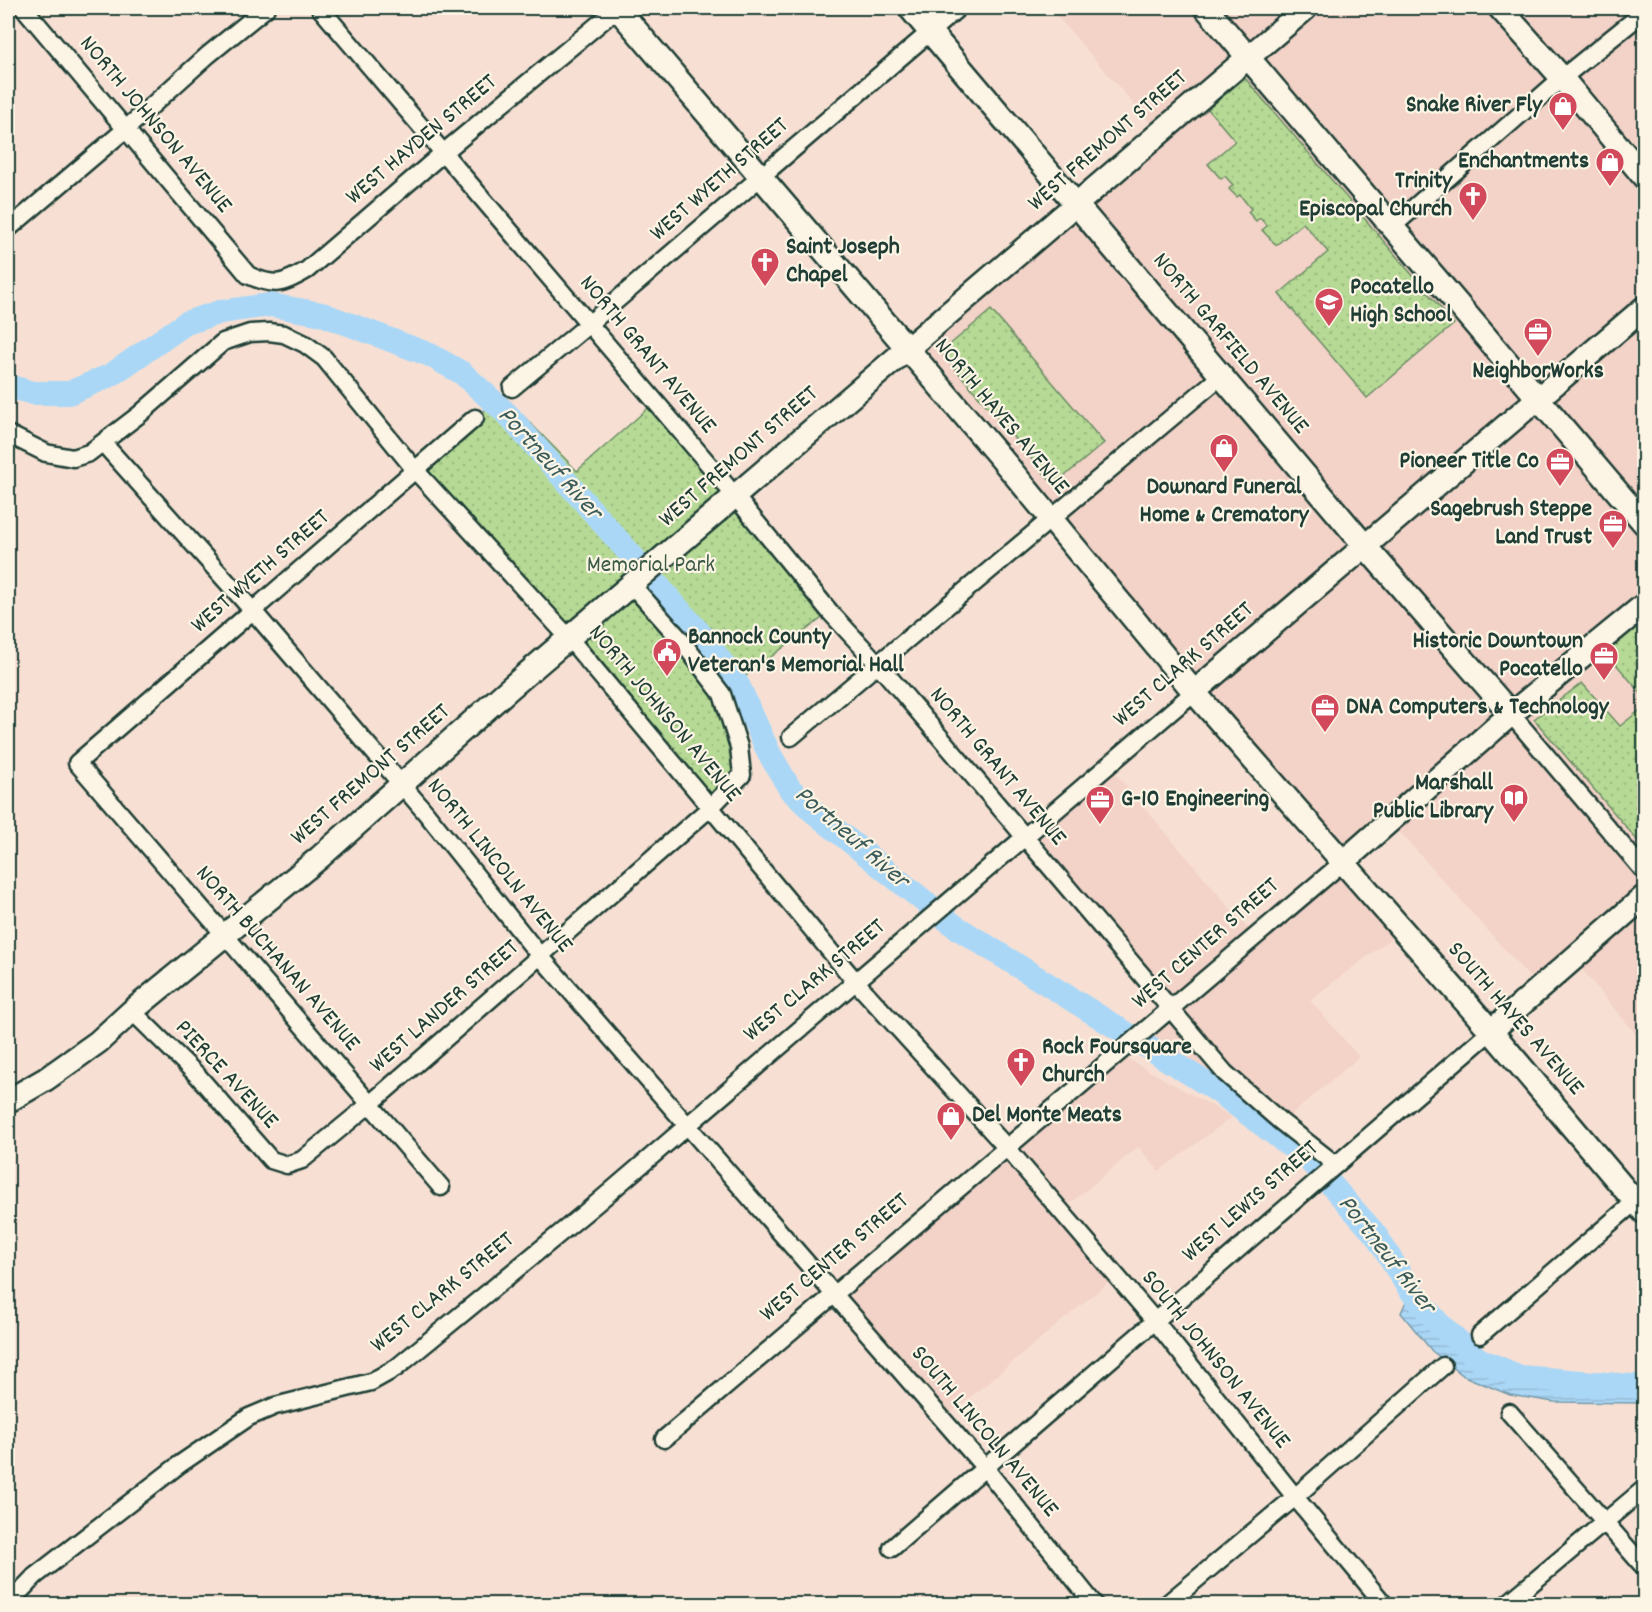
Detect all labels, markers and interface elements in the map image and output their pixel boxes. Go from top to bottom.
street label: NORTH JOHNSON AVENUE [70,29,240,221]
street label: WEST FREMONT STREET [1021,62,1196,220]
street label: WEST HAYDEN STREET [339,66,505,214]
place label: Snake River Fly [1406,89,1543,123]
shop icon: Snake River Fly [1547,90,1579,132]
street label: WEST WYETH STREET [643,110,797,250]
place label: Enchantments [1458,145,1589,179]
shop icon: Enchantments [1594,146,1626,188]
place label: Trinity Episcopal Church [1299,165,1453,227]
church icon: Trinity Episcopal Church [1457,180,1489,222]
place label: Saint Joseph Chapel [786,231,900,293]
church icon: Saint Joseph Chapel [749,246,781,288]
street label: NORTH GARFIELD AVENUE [1144,246,1316,442]
street label: NORTH GRANT AVENUE [570,268,724,442]
place label: Pocatello High School [1350,271,1452,333]
school or university icon: Pocatello High School [1313,286,1345,328]
office icon: NeighborWorks [1522,316,1554,358]
street label: NORTH HAYES AVENUE [925,331,1077,503]
place label: NeighborWorks [1472,355,1604,389]
street label: WEST FREMONT STREET [652,378,827,536]
water label: Portneuf River [488,399,612,532]
shop icon: Downard Funeral Home & Crematory [1208,432,1240,474]
place label: Pioneer Title Co [1399,445,1539,479]
office icon: Pioneer Title Co [1544,446,1576,488]
place label: Downard Funeral Home & Crematory [1140,471,1310,533]
place label: Sagebrush Steppe Land Trust [1430,493,1592,555]
street label: WEST WYETH STREET [184,502,338,642]
office icon: Sagebrush Steppe Land Trust [1597,508,1629,550]
park label: Memorial Park [587,549,715,583]
street label: WEST CLARK STREET [1106,594,1262,736]
street label: NORTH JOHNSON AVENUE [579,618,749,810]
place label: Bannock County Veteran's Memorial Hall [688,621,904,683]
place label: Historic Downtown Pocatello [1413,625,1583,687]
public building icon: Bannock County Veteran's Memorial Hall [651,636,683,678]
office icon: Historic Downtown Pocatello [1588,640,1620,682]
street label: NORTH GRANT AVENUE [920,680,1074,854]
place label: DNA Computers & Technology [1346,691,1610,725]
office icon: DNA Computers & Technology [1309,692,1341,734]
street label: WEST FREMONT STREET [284,696,459,854]
place label: Marshall Public Library [1373,767,1494,829]
street label: NORTH LINCOLN AVENUE [418,771,580,961]
water label: Portneuf River [785,778,919,901]
library icon: Marshall Public Library [1498,782,1530,824]
place label: G-10 Engineering [1121,783,1269,817]
office icon: G-10 Engineering [1084,784,1116,826]
street label: NORTH BUCHANAN AVENUE [186,858,368,1060]
street label: WEST CENTER STREET [1125,870,1288,1018]
street label: WEST CLARK STREET [736,911,894,1051]
street label: WEST LANDER STREET [363,932,528,1082]
street label: SOUTH HAYES AVENUE [1438,935,1592,1104]
street label: PIERCE AVENUE [166,1013,286,1138]
place label: Rock Foursquare Church [1042,1031,1192,1093]
church icon: Rock Foursquare Church [1005,1046,1037,1088]
place label: Del Monte Meats [972,1099,1122,1133]
shop icon: Del Monte Meats [935,1100,967,1142]
street label: WEST LEWIS STREET [1175,1133,1327,1271]
street label: WEST CENTER STREET [753,1185,917,1331]
water label: Portneuf River [1328,1188,1446,1325]
street label: WEST CLARK STREET [364,1224,523,1362]
street label: SOUTH JOHNSON AVENUE [1132,1263,1298,1457]
street label: SOUTH LINCOLN AVENUE [902,1339,1066,1525]

